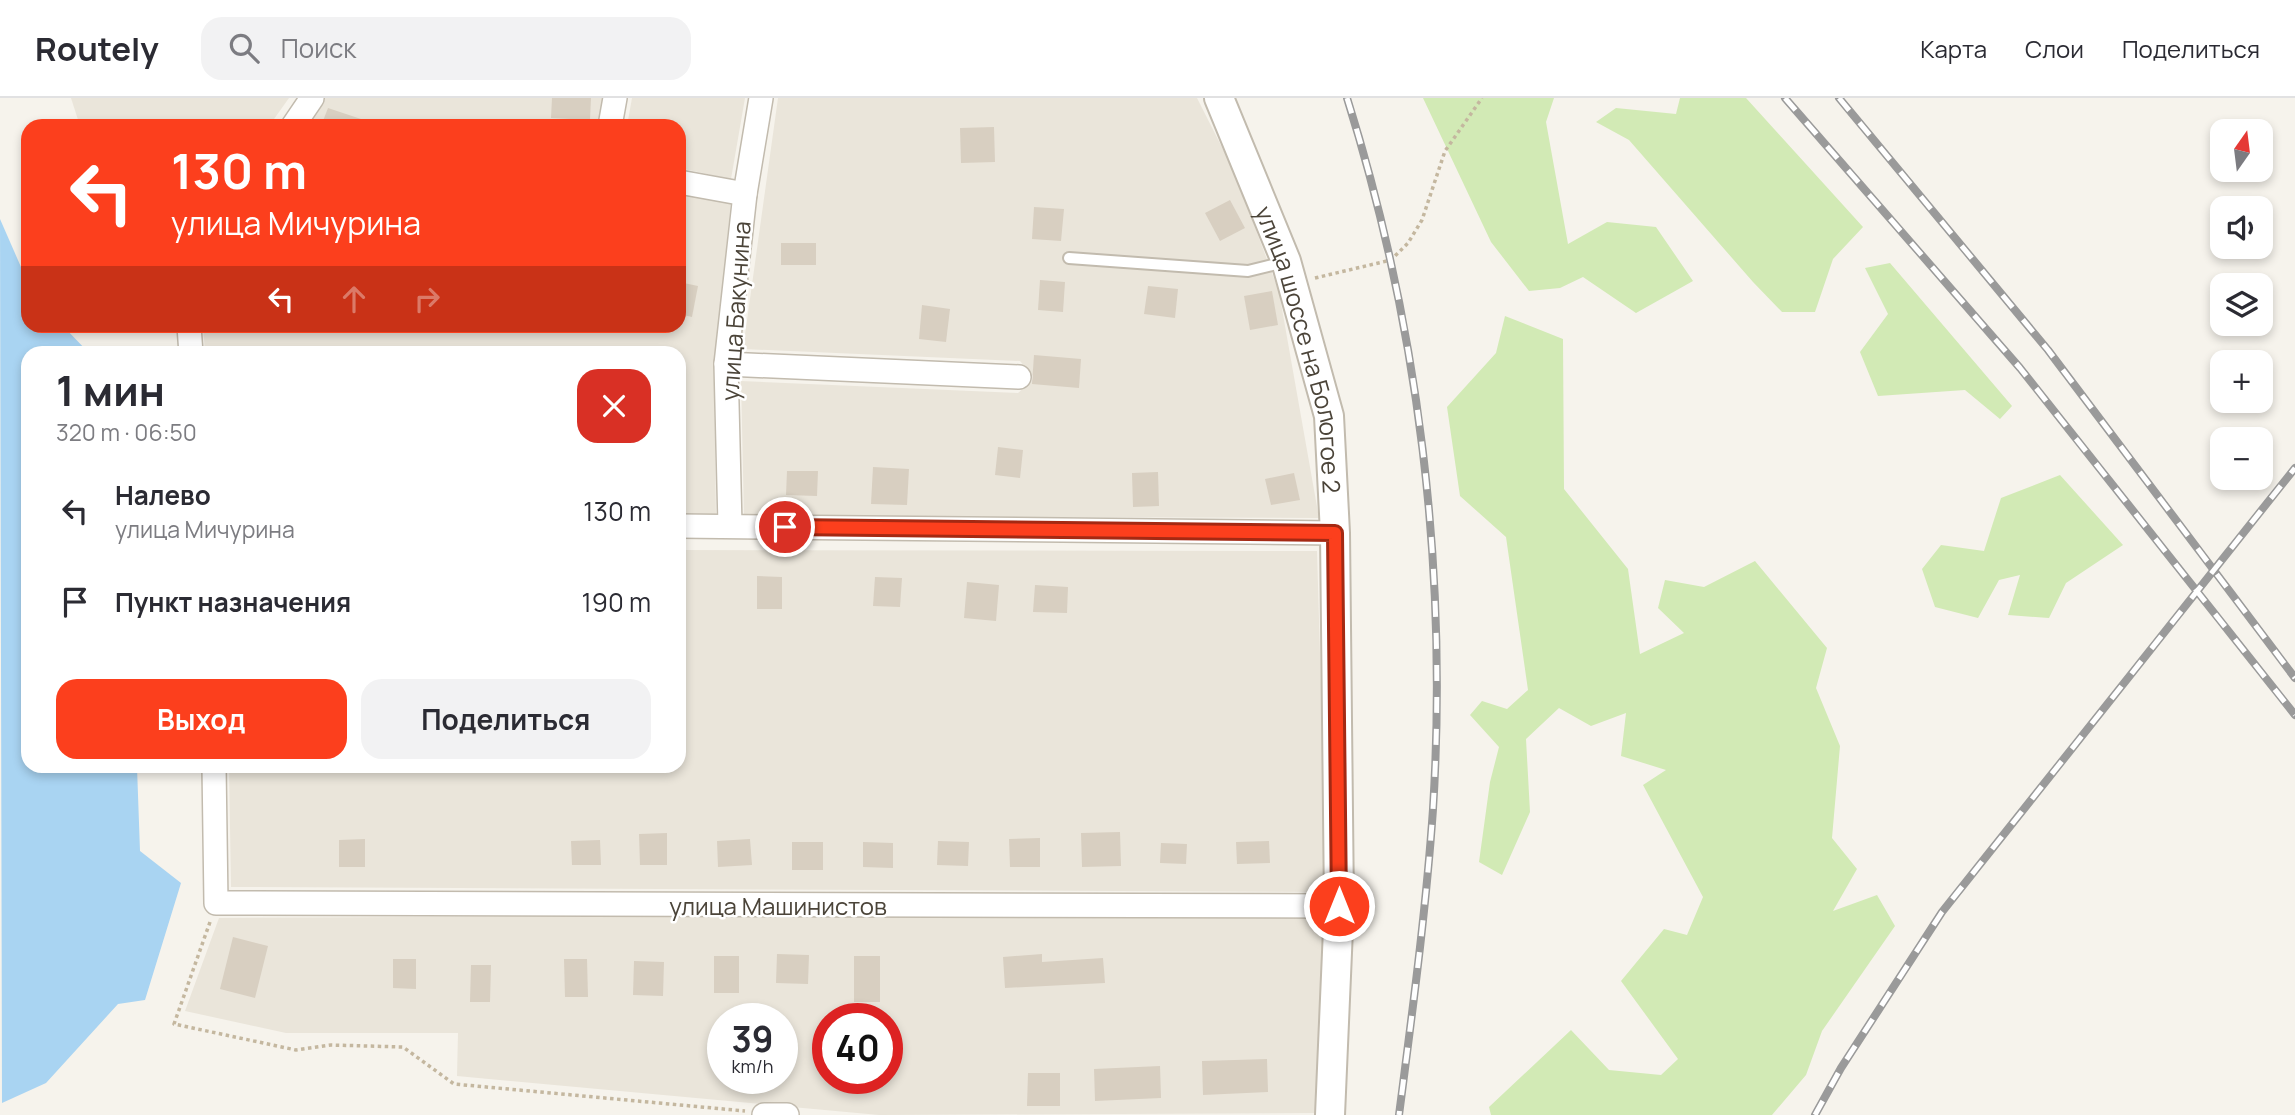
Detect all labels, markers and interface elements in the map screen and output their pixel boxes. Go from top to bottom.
search box [201,17,691,80]
text: Routely [35,26,159,71]
icon: search [225,29,263,67]
text: Поиск [281,30,356,66]
text: Карта [1920,32,1987,65]
text: Слои [2025,32,2084,65]
text: Поделиться [2122,32,2260,65]
north arrow [2210,119,2273,182]
map controls [2210,119,2273,490]
text: 130 m [171,137,307,204]
icon: left [56,147,147,238]
button: sound [2210,196,2273,259]
street label: улица шоссе на Бологое 2 [1248,200,1349,494]
text: улица Мичурина [171,201,421,245]
street label: улица Бакунина [712,220,758,402]
button: layers [2210,273,2273,336]
icon: left [262,280,300,318]
icon: ahead [335,280,373,318]
icon: right [408,280,446,318]
button: + [2210,350,2273,413]
text: 1 мин [56,361,165,419]
button: close [577,369,651,443]
text: 320 m · 06:50 [56,416,197,448]
button: − [2210,427,2273,490]
text: Налево [115,477,211,513]
icon: left [56,492,94,530]
text: 130 m [583,493,651,529]
pin [755,497,815,557]
icon: arrive [766,508,804,546]
text: улица Мичурина [115,513,295,545]
icon: arrive [56,583,94,621]
text: Пункт назначения [115,584,351,620]
text: 190 m [582,584,651,620]
button: Выход [56,679,347,759]
button: Поделиться [361,679,651,759]
position arrow [1302,869,1376,943]
street label: улица Машинистов [669,889,887,922]
speed limit sign: 40 [812,1003,903,1094]
text: 39 [731,1015,774,1063]
text: km/h [732,1054,773,1078]

